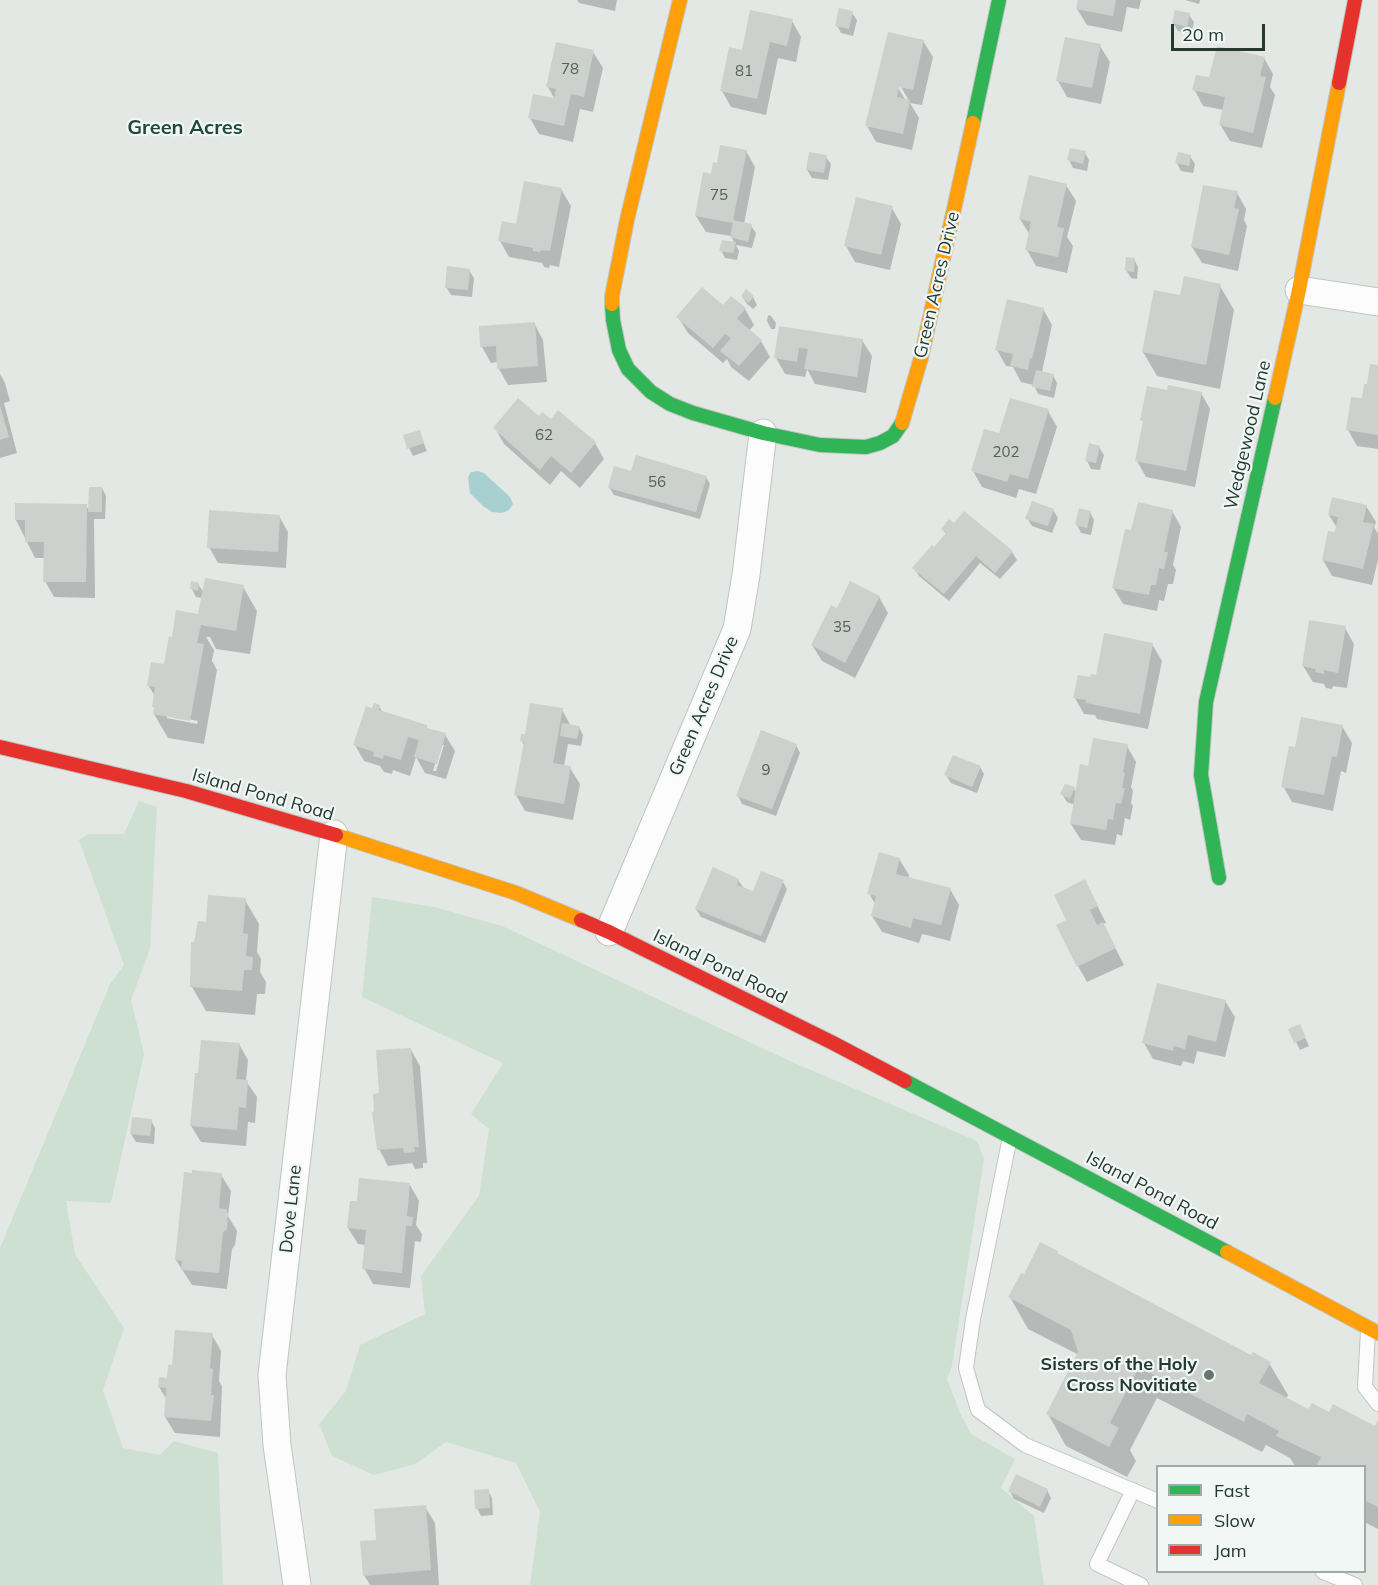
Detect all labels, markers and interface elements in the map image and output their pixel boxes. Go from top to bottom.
scale bar [1174,12,1268,50]
text: 20 m [1182,23,1224,46]
house number: 78 [561,60,579,78]
house number: 81 [735,62,753,80]
district label: Green Acres [127,116,243,140]
house number: 75 [710,186,728,204]
street label: Green Acres Drive [910,210,964,360]
street label: Wedgewood Lane [1220,358,1276,512]
house number: 62 [535,426,553,444]
house number: 202 [993,443,1019,461]
house number: 56 [648,473,666,491]
house number: 35 [833,618,851,636]
street label: Green Acres Drive [665,633,743,779]
house number: 9 [762,761,770,779]
street label: Island Pond Road [190,764,336,826]
street label: Island Pond Road [649,925,791,1009]
street label: Island Pond Road [1082,1147,1222,1235]
street label: Dove Lane [276,1164,306,1254]
place label: Sisters of the Holy Cross Novitiate [1041,1354,1197,1396]
marker: Sisters of the Holy Cross Novitiate [1202,1368,1216,1382]
legend [1156,1465,1366,1573]
text: Fast [1214,1479,1250,1502]
text: Slow [1214,1509,1255,1532]
text: Jam [1214,1539,1247,1562]

